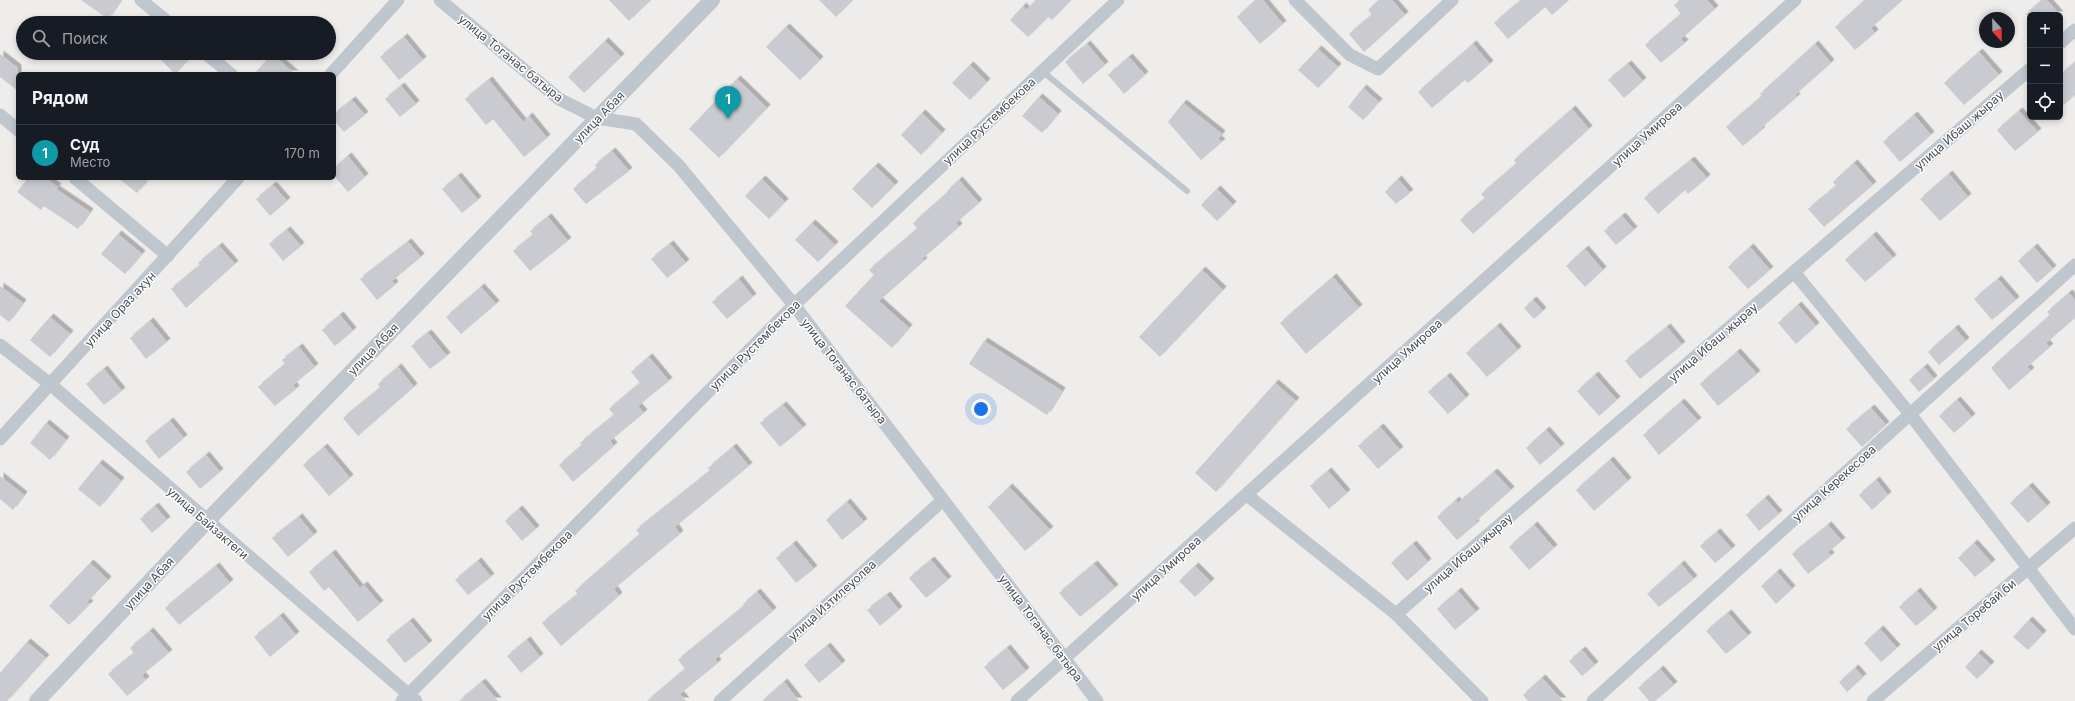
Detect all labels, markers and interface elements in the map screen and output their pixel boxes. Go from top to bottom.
street label: улица Тоганас батыра [456,11,566,105]
north arrow [1979,12,2015,48]
map controls [2027,12,2063,120]
button: + [2027,12,2063,48]
search box [16,16,336,60]
icon: search [30,27,52,49]
text: Поиск [62,29,108,48]
button: − [2027,48,2063,84]
street label: улица Рустембекова [940,74,1038,168]
button: locate [2027,84,2063,120]
pin: 1 [715,86,741,119]
street label: улица Ибаш жырау [1911,87,2007,173]
text: Рядом [32,88,88,108]
street label: улица Абая [571,88,627,146]
street label: улица Умирова [1609,99,1685,169]
text: Суд [70,135,100,154]
text: 1 [42,145,48,161]
text: 170 m [284,145,320,161]
text: Место [70,154,110,170]
street label: улица Ораз ахун [81,268,159,350]
street label: улица Рустембекова [707,297,803,393]
street label: улица Ибаш жырау [1665,299,1761,385]
street label: улица Тоганас батыра [798,315,890,427]
street label: улица Умирова [1369,316,1445,386]
street label: улица Абая [345,320,401,378]
your location [971,399,991,419]
street label: улица Керекесова [1789,442,1879,524]
street label: улица Байзактеги [164,484,252,562]
street label: улица Ибаш жырау [1420,510,1516,596]
street label: улица Рустембекова [479,527,575,623]
street label: улица Умирова [1128,533,1204,603]
street label: улица Абая [121,554,177,612]
street label: улица Изтилеуолва [785,557,879,643]
street label: улица Тоганас батыра [996,572,1086,684]
street label: улица Торебай би [1929,576,2019,654]

